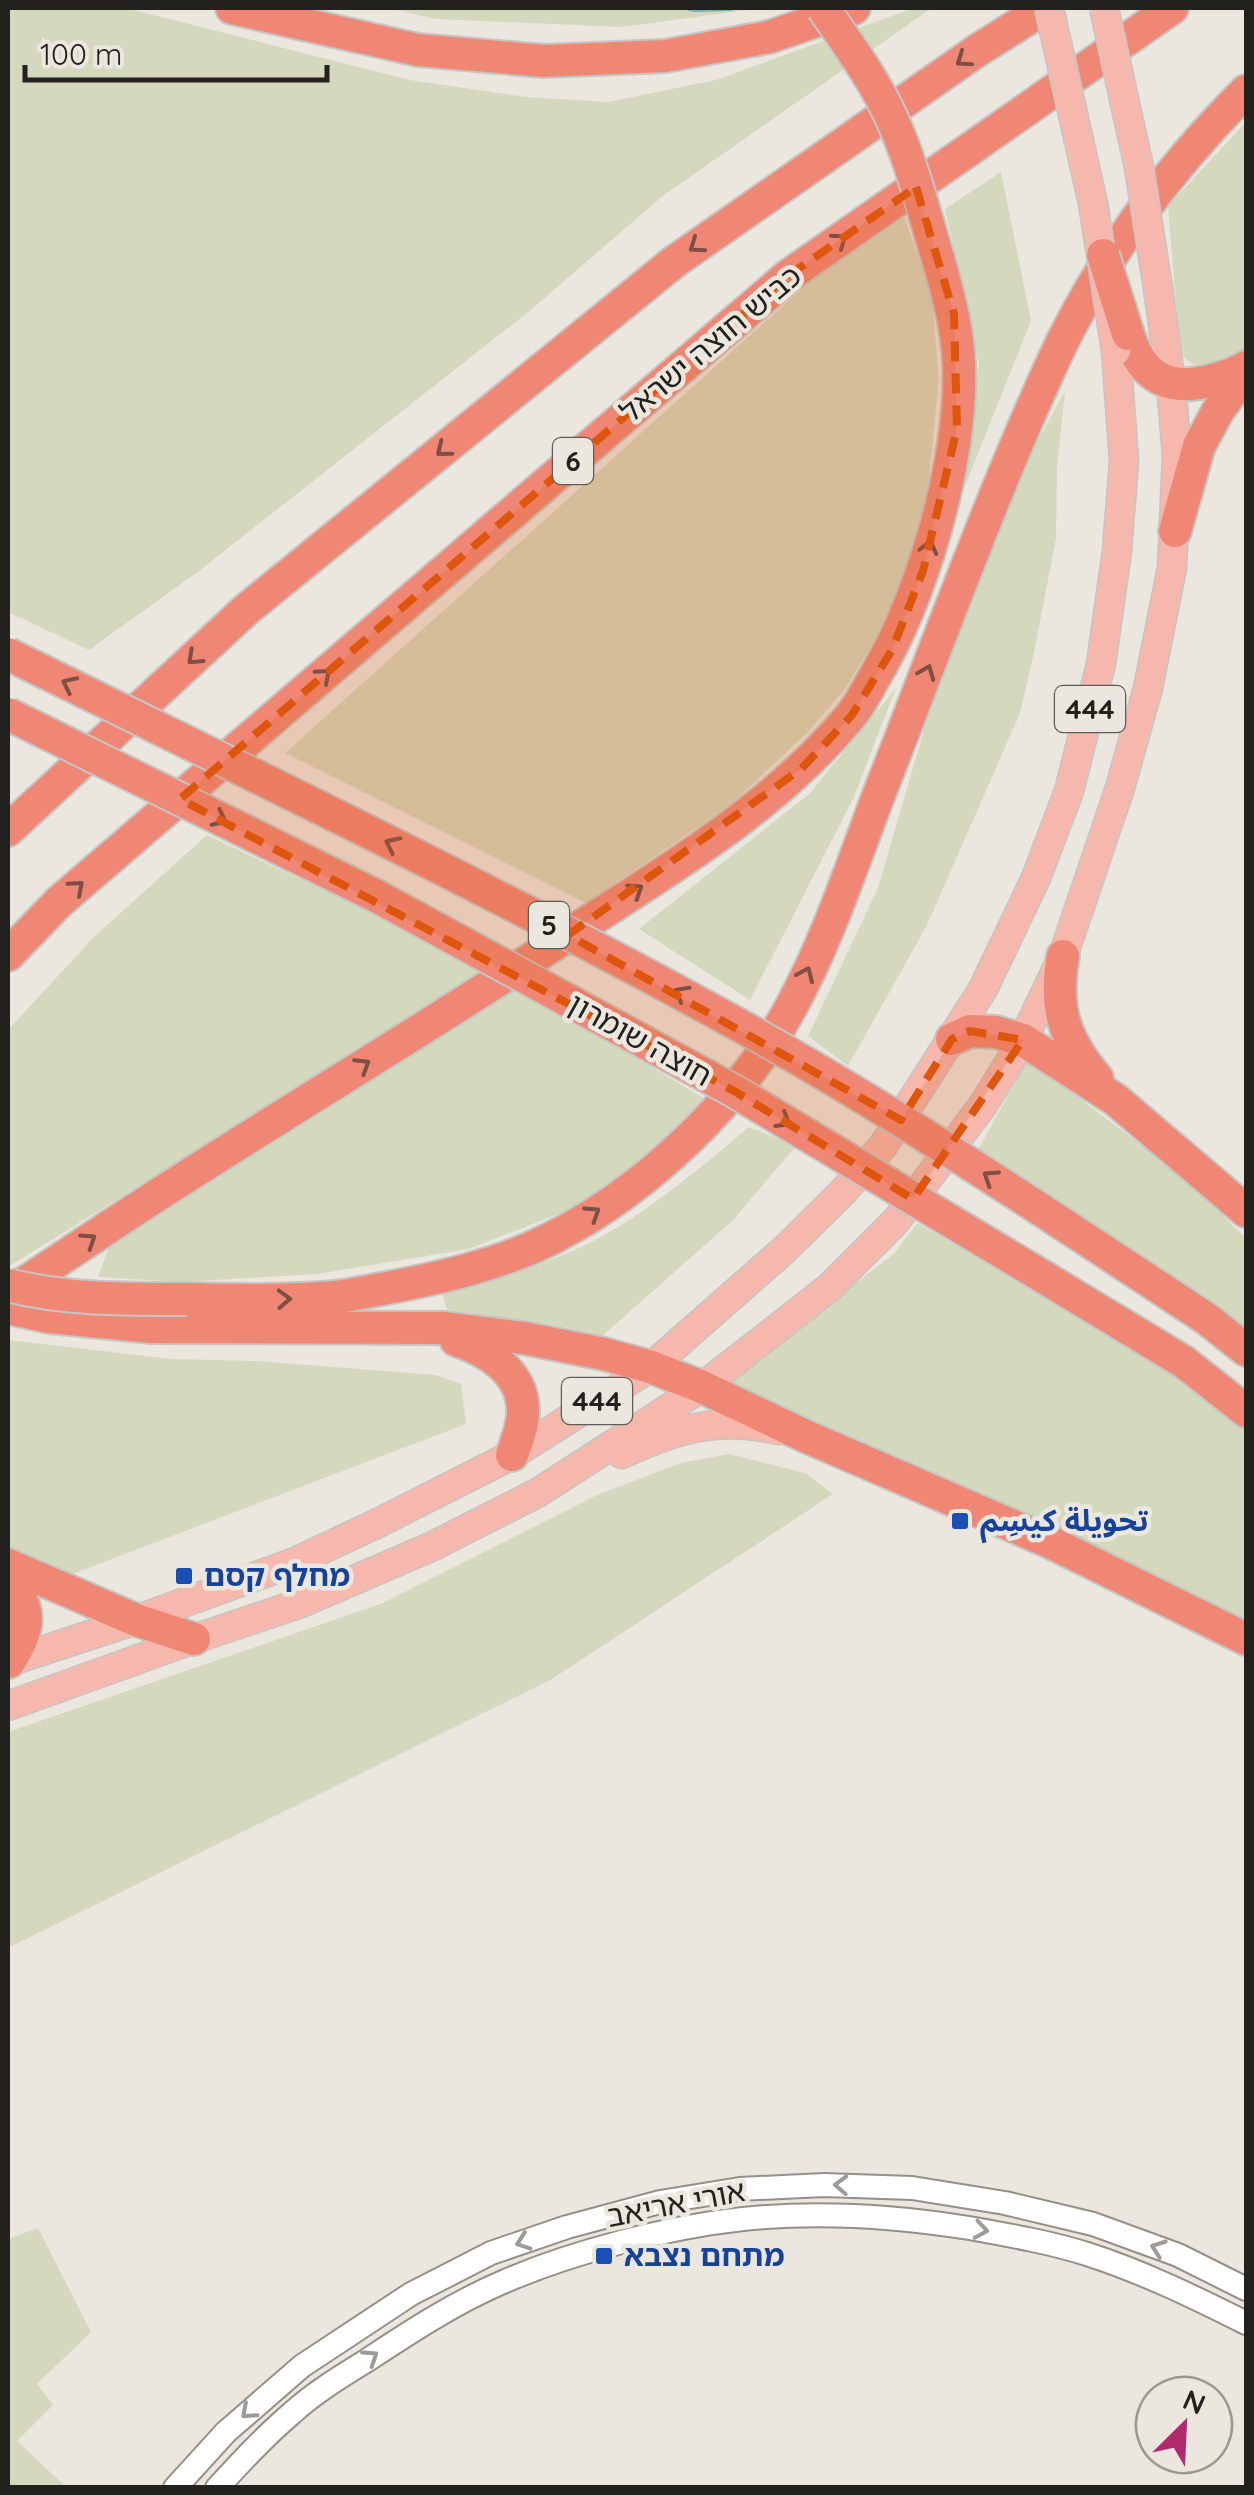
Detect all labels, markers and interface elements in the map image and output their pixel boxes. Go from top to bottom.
scale bar [25,20,328,82]
text: 100 m [40,35,122,73]
one-way arrow [956,48,974,66]
one-way arrow [689,234,708,252]
one-way arrow [828,234,847,252]
street label: כביש חוצה ישראל [612,256,809,430]
one-way arrow [436,438,454,456]
road number: 6 [553,438,593,484]
one-way arrow [918,539,939,556]
one-way arrow [187,646,205,664]
one-way arrow [915,664,935,682]
one-way arrow [313,669,331,687]
one-way arrow [62,677,80,697]
road number: 444 [1055,686,1125,732]
one-way arrow [210,807,228,826]
one-way arrow [385,836,403,856]
one-way arrow [66,880,84,898]
one-way arrow [625,884,644,902]
road number: 5 [529,902,569,948]
one-way arrow [794,966,814,984]
street label: חוצה שומרון [562,984,719,1094]
one-way arrow [673,986,691,1005]
one-way arrow [352,1059,370,1078]
one-way arrow [773,1109,791,1128]
one-way arrow [983,1170,1001,1189]
one-way arrow [583,1207,601,1226]
one-way arrow [78,1234,96,1253]
one-way arrow [277,1288,293,1309]
road number: 444 [562,1378,632,1424]
place label: تحويلة كيسِم [980,1501,1149,1544]
marker: تحويلة كيسِم [949,1510,971,1532]
place label: מחלף קסם [204,1556,350,1594]
marker: מחלף קסם [173,1565,195,1587]
street label: אורי אריאב [603,2171,748,2235]
one-way arrow [833,2175,849,2196]
one-way arrow [972,2219,989,2240]
one-way arrow [516,2230,533,2251]
place label: מתחם נצבא [624,2236,784,2274]
one-way arrow [1151,2239,1168,2260]
marker: מתחם נצבא [593,2245,615,2267]
one-way arrow [360,2351,378,2370]
north arrow [1134,2375,1234,2475]
text: N [1178,2382,1211,2422]
one-way arrow [242,2400,260,2418]

